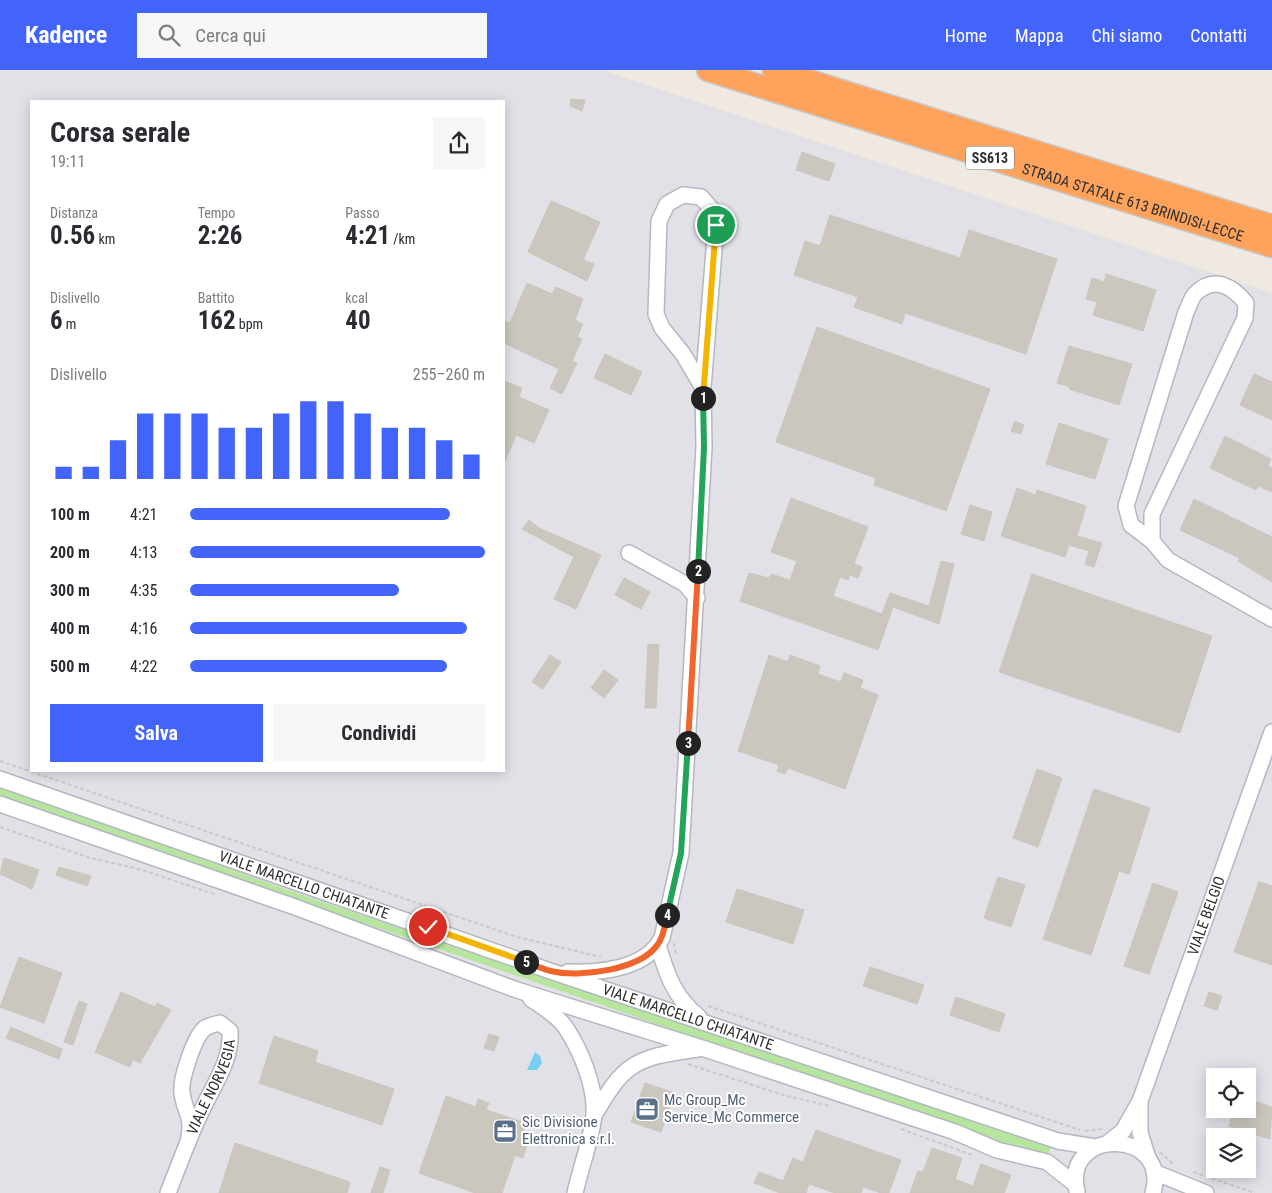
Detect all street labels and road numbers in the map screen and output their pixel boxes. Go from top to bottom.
road number: SS613 [966,146,1014,170]
street label: STRADA STATALE 613 BRINDISI-LECCE [1020,160,1246,246]
street label: VIALE MARCELLO CHIATANTE [216,847,392,923]
street label: VIALE BELGIO [1184,874,1229,958]
street label: VIALE MARCELLO CHIATANTE [600,980,776,1054]
street label: VIALE NORVEGIA [183,1038,239,1137]

